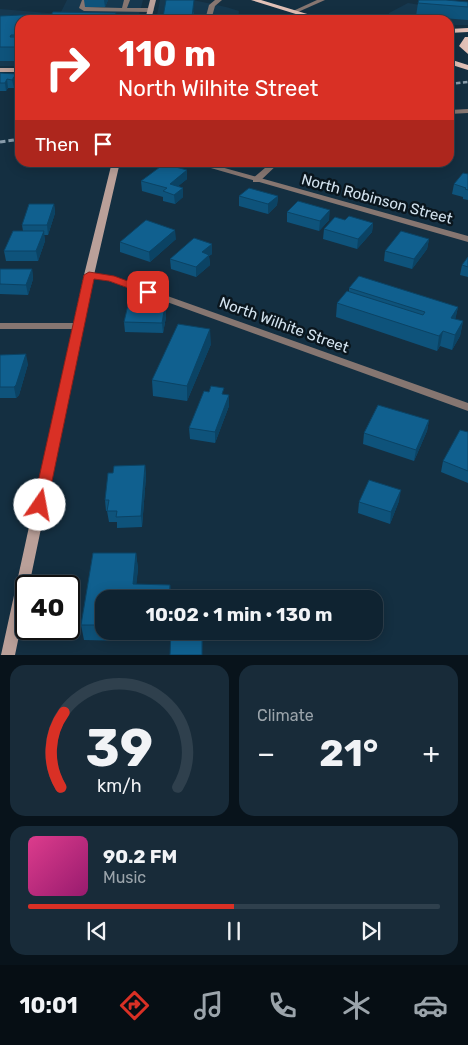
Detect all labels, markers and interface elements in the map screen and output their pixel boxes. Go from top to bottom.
text: 110 m [118,33,216,75]
icon: right [35,35,100,100]
text: North Wilhite Street [118,75,318,102]
icon: arrive [89,130,117,158]
text: Then [35,133,79,156]
street label: North Robinson Street [299,170,455,228]
pin [127,271,169,313]
icon: arrive [134,278,162,306]
street label: North Wilhite Street [217,293,351,357]
position arrow [13,478,65,530]
speed limit sign: 40 [15,575,80,640]
text: 10:02 · 1 min · 130 m [146,603,332,626]
text: Climate [257,706,314,725]
text: 39 [86,717,153,779]
text: 21° [319,730,378,776]
text: − [257,737,275,770]
text: + [423,737,440,770]
text: km/h [97,775,142,796]
text: 90.2 FM [103,845,177,868]
text: Music [103,868,146,887]
icon: previous [83,917,111,945]
icon: pause [220,917,248,945]
icon: next [357,917,385,945]
icon: directions [117,988,152,1023]
icon: music [191,988,226,1023]
icon: phone [265,988,300,1023]
icon: climate [339,988,374,1023]
icon: car [413,988,448,1023]
text: 10:01 [20,992,78,1019]

